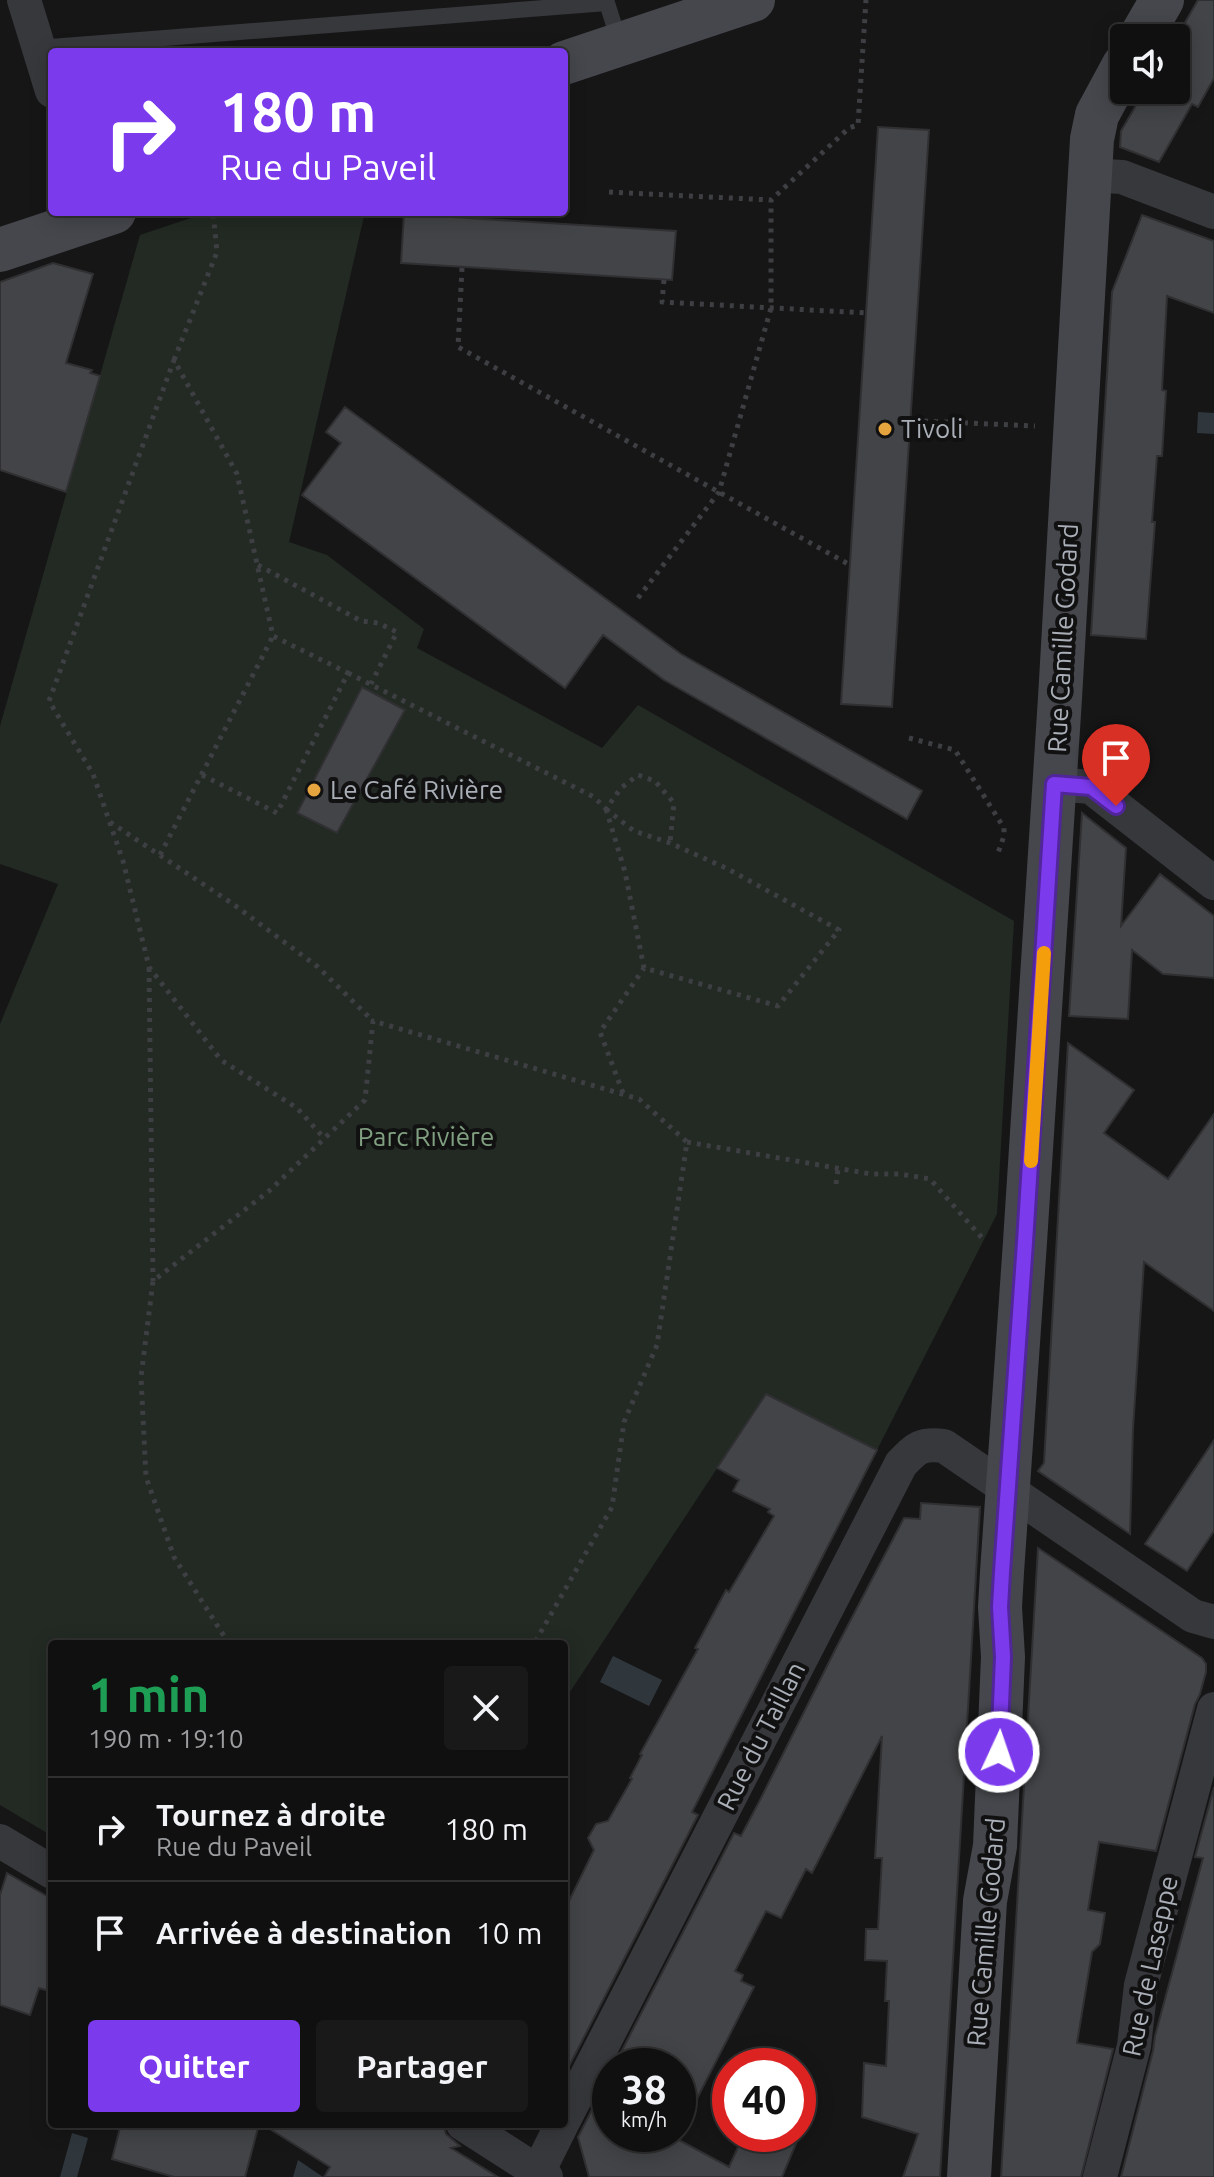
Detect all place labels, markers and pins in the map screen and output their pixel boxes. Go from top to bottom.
place label: Tivoli [901,414,963,443]
marker: Tivoli [876,420,894,438]
pin [1082,724,1150,806]
place label: Le Café Rivière [330,775,503,804]
marker: Le Café Rivière [305,781,323,799]

